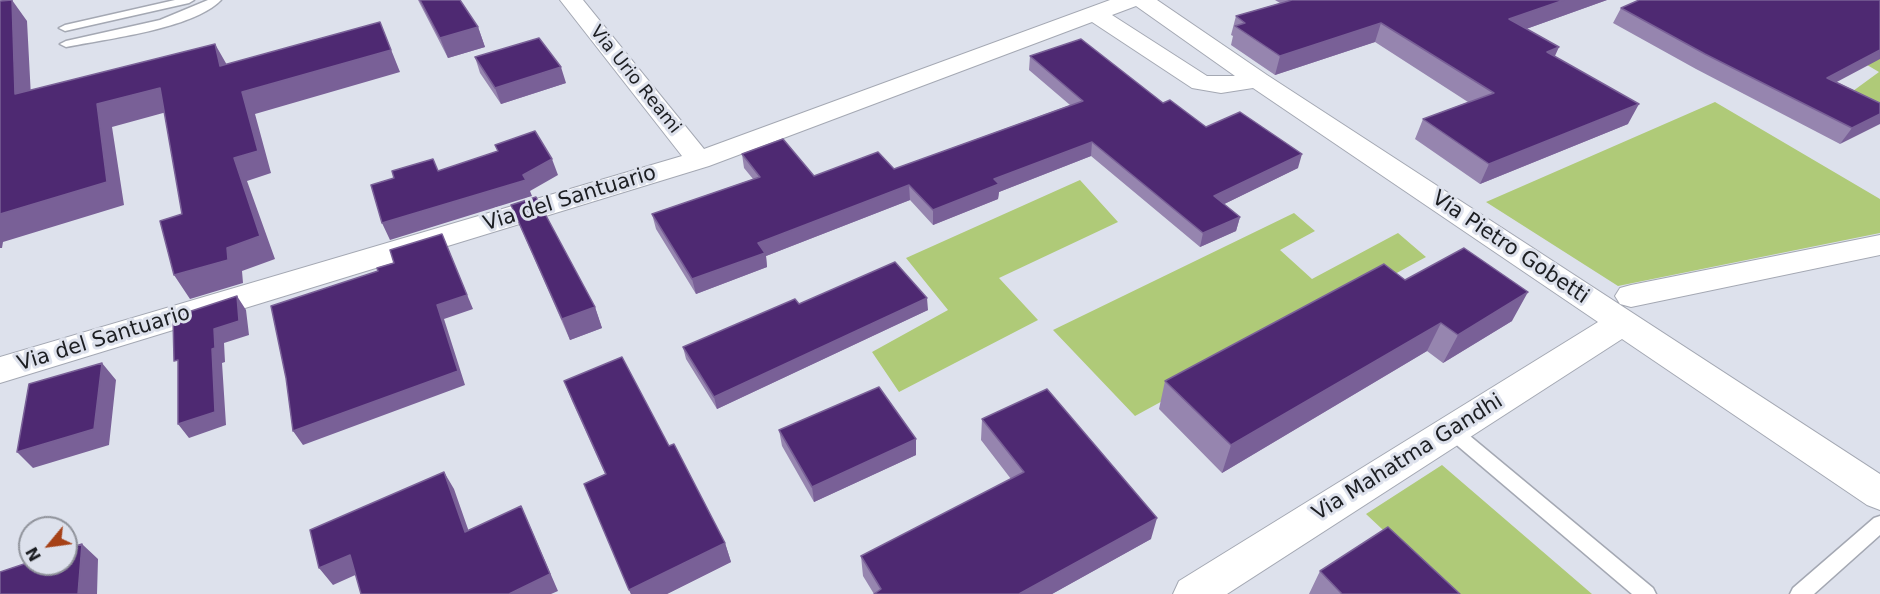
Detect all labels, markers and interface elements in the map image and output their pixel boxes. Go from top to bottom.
street label: Via Urio Reami [585,22,685,138]
street label: Via del Santuario [481,161,659,237]
street label: Via Pietro Gobetti [1427,186,1593,310]
street label: Via del Santuario [15,301,193,377]
street label: Via Mahatma Gandhi [1308,389,1508,527]
north arrow [18,516,78,576]
text: N [22,544,45,564]

